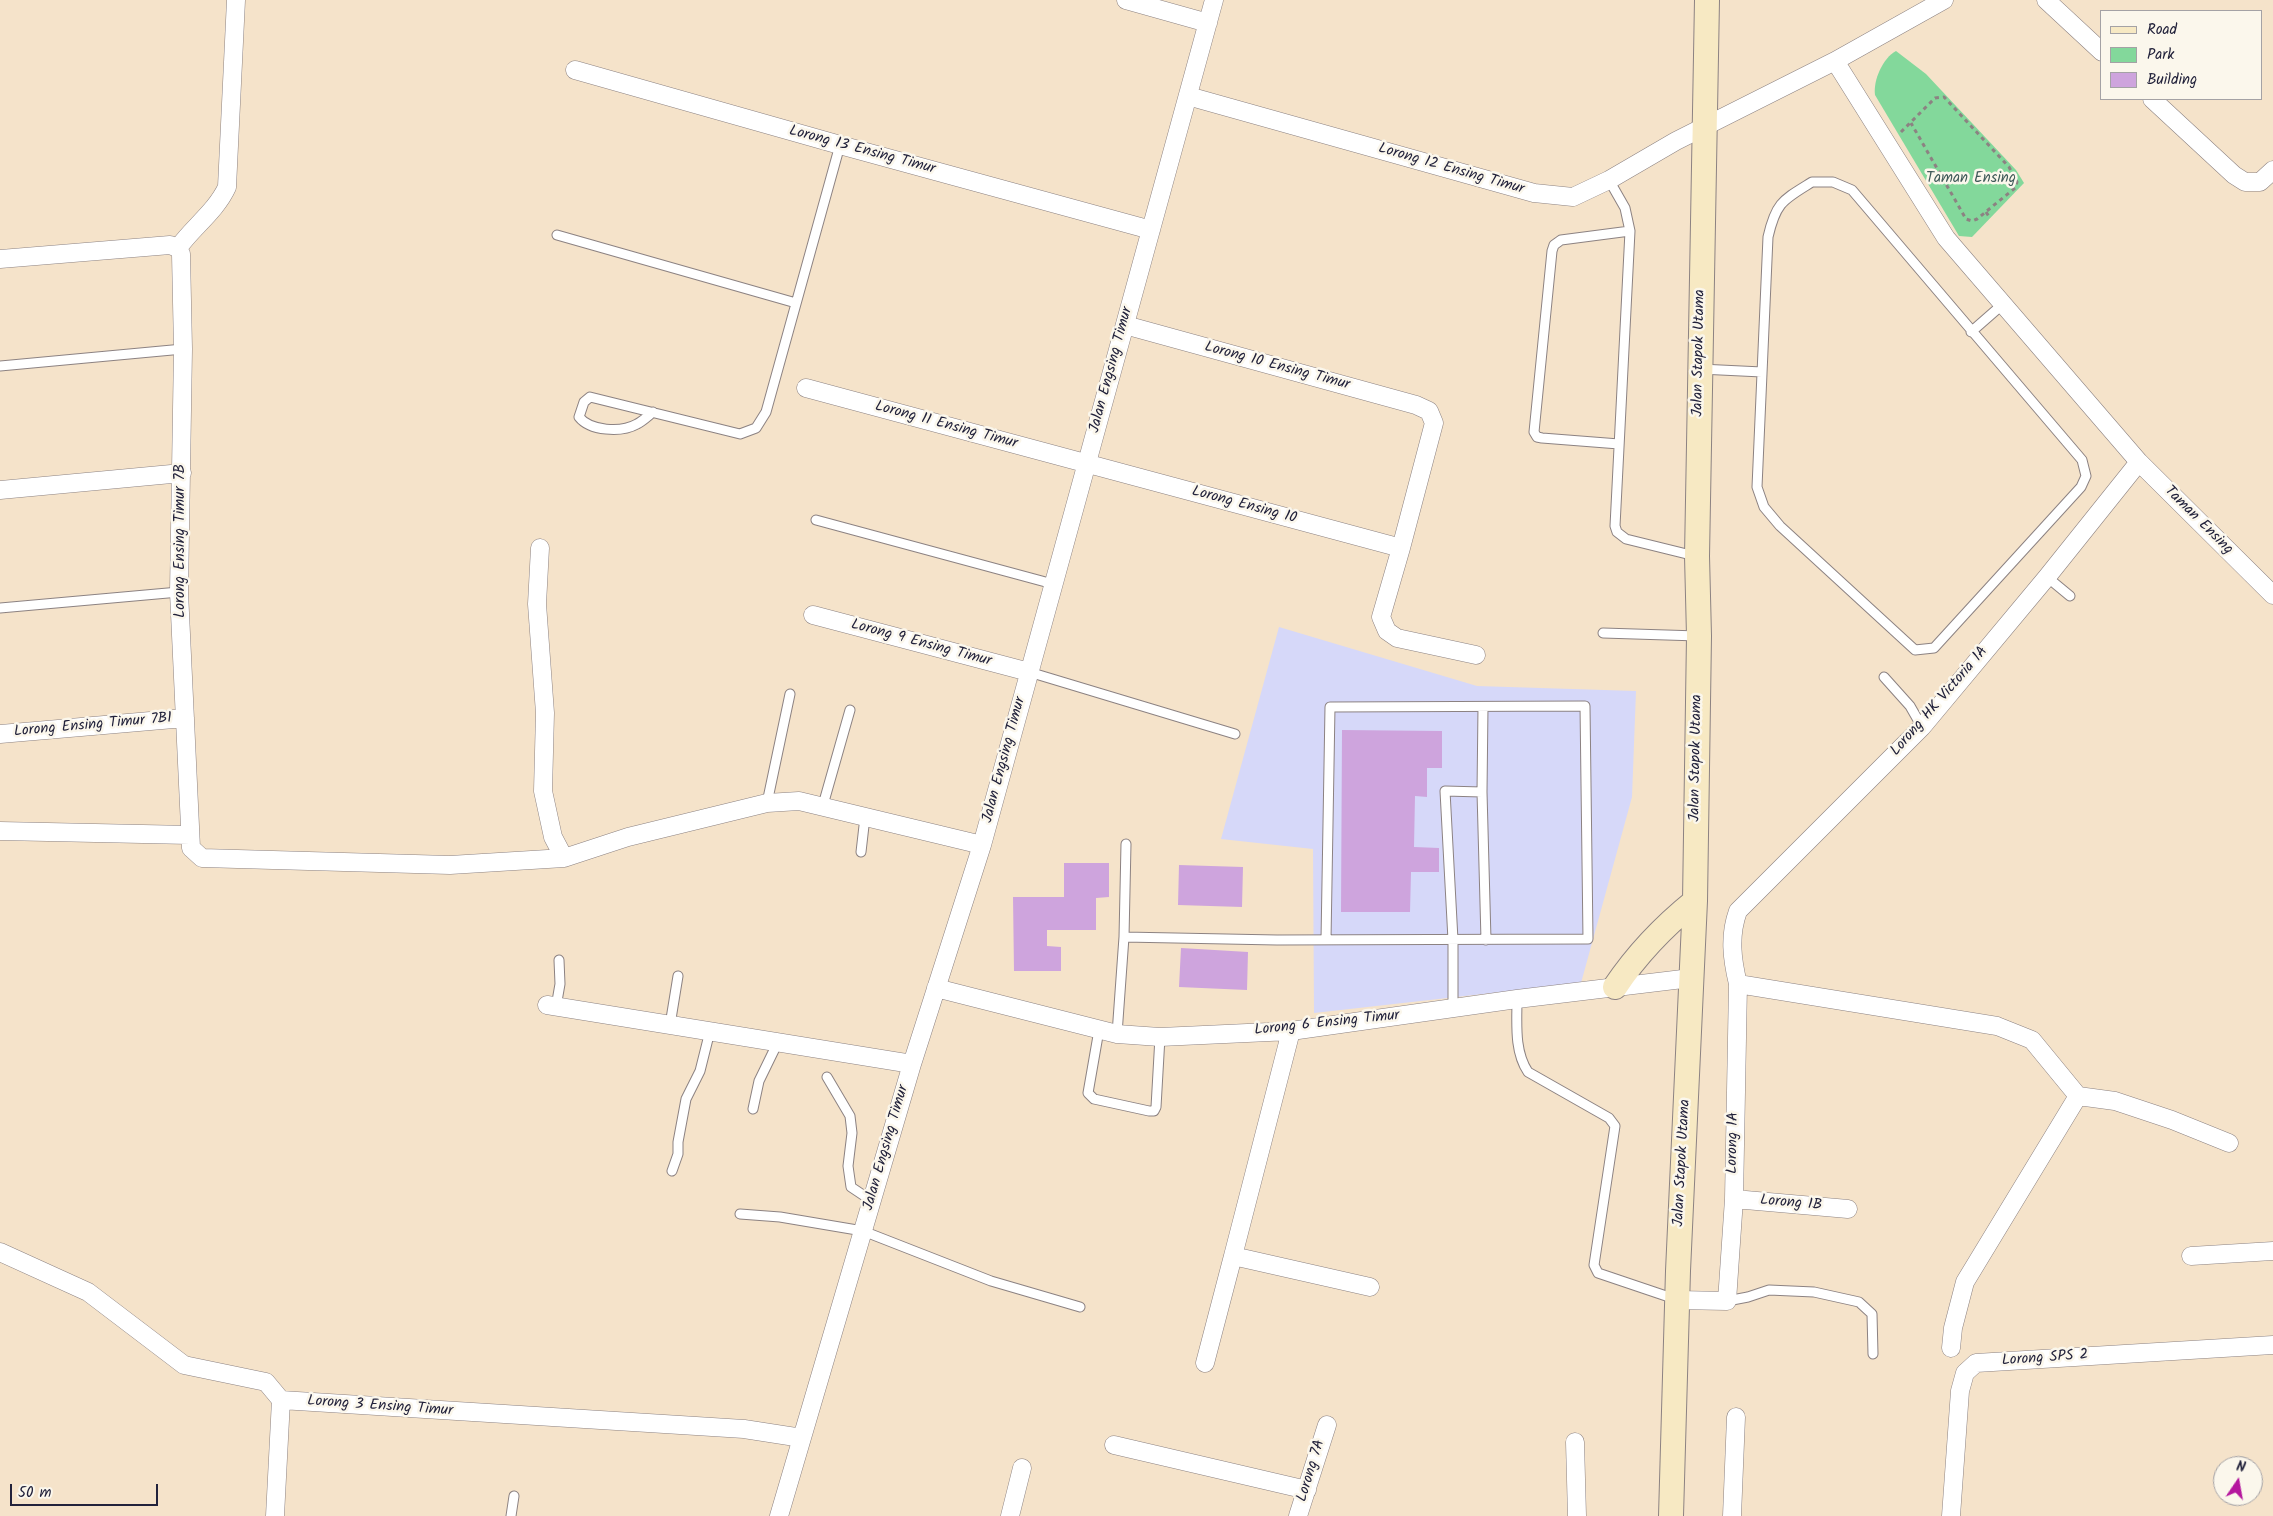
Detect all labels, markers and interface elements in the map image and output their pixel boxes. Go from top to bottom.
legend [2100,10,2263,100]
text: Road [2147,18,2177,42]
text: Park [2147,43,2174,67]
text: Building [2147,68,2197,92]
street label: Lorong 13 Ensing Timur [787,123,937,179]
street label: Lorong 12 Ensing Timur [1376,141,1526,199]
park label: Taman Ensing [1926,170,2016,188]
street label: Jalan Stapok Utama [1690,289,1710,417]
street label: Jalan Engsing Timur [1087,305,1137,435]
street label: Lorong 10 Ensing Timur [1202,339,1352,395]
street label: Lorong 11 Ensing Timur [873,398,1019,454]
street label: Lorong Ensing Timur 7B [172,464,190,618]
street label: Lorong Ensing 10 [1190,483,1298,529]
street label: Taman Ensing [2160,483,2236,559]
street label: Lorong 9 Ensing Timur [849,617,993,671]
street label: Lorong HK Victoria 1A [1888,644,1992,760]
street label: Jalan Stapok Utama [1687,694,1707,822]
street label: Jalan Engsing Timur [980,695,1030,825]
street label: Lorong Ensing Timur 7B1 [13,710,173,742]
street label: Lorong 6 Ensing Timur [1254,1007,1400,1041]
street label: Jalan Engsing Timur [861,1083,913,1213]
street label: Jalan Stapok Utama [1671,1099,1695,1227]
street label: Lorong 1A [1724,1112,1744,1174]
street label: Lorong 1B [1759,1192,1823,1216]
street label: Lorong SPS 2 [2001,1347,2089,1371]
street label: Lorong 3 Ensing Timur [307,1393,453,1421]
street label: Lorong 7A [1294,1438,1330,1504]
north arrow [2213,1456,2263,1506]
text: N [2234,1456,2248,1479]
scale bar [12,1474,160,1506]
text: 50 m [18,1481,52,1505]

